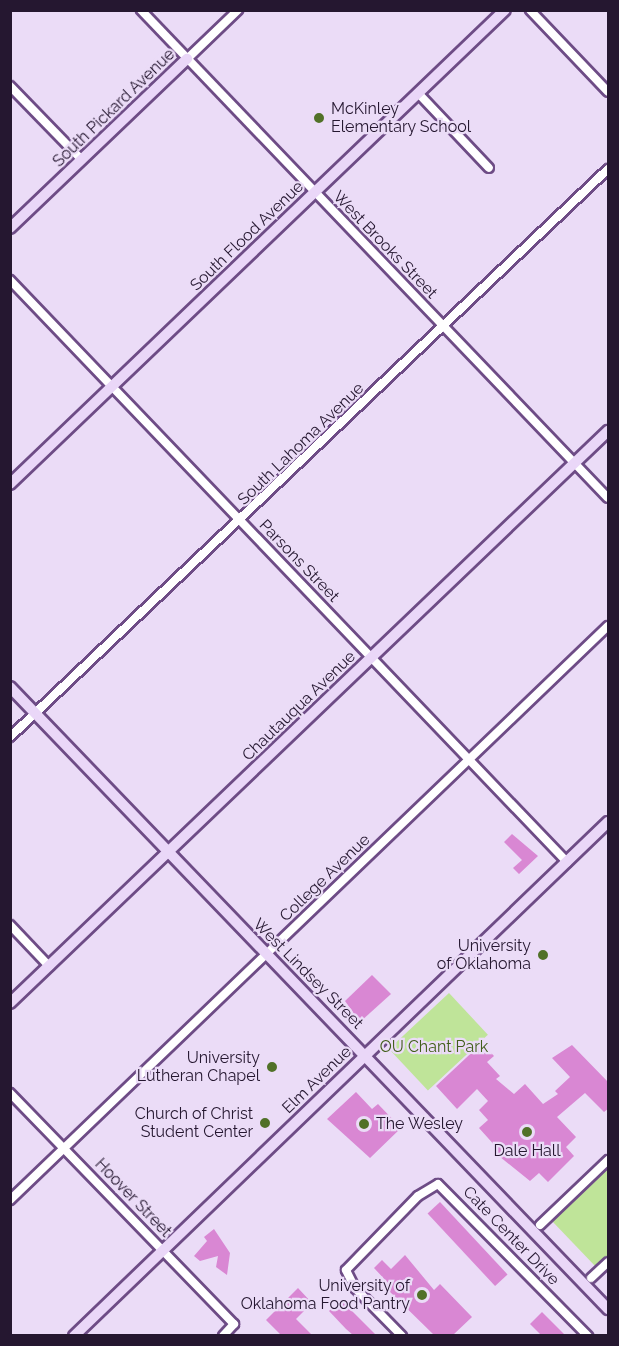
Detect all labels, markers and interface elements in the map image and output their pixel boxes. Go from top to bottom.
street label: South Pickard Avenue [49,45,179,171]
place label: McKinley Elementary School [331,99,471,137]
marker: McKinley Elementary School [312,111,326,125]
street label: South Flood Avenue [186,177,308,295]
street label: West Brooks Street [329,187,441,303]
street label: South Lahoma Avenue [234,379,368,509]
street label: Parsons Street [255,516,343,606]
street label: Chautauqua Avenue [238,647,360,765]
street label: College Avenue [276,830,374,926]
street label: West Lindsey Street [249,915,367,1033]
place label: University of Oklahoma [436,936,531,974]
marker: University of Oklahoma [536,948,550,962]
park label: OU Chant Park [380,1037,488,1057]
street label: Elm Avenue [278,1042,356,1118]
place label: University Lutheran Chapel [137,1048,260,1086]
marker: University Lutheran Chapel [265,1060,279,1074]
place label: Church of Christ Student Center [134,1104,253,1142]
place label: The Wesley [376,1114,464,1134]
marker: Church of Christ Student Center [258,1116,272,1130]
marker: The Wesley [357,1117,371,1131]
marker: Dale Hall [520,1125,534,1139]
place label: Dale Hall [493,1141,561,1161]
street label: Hoover Street [91,1155,175,1241]
street label: Cate Center Drive [459,1182,563,1290]
place label: University of Oklahoma Food Pantry [241,1276,410,1314]
marker: University of Oklahoma Food Pantry [415,1288,429,1302]

